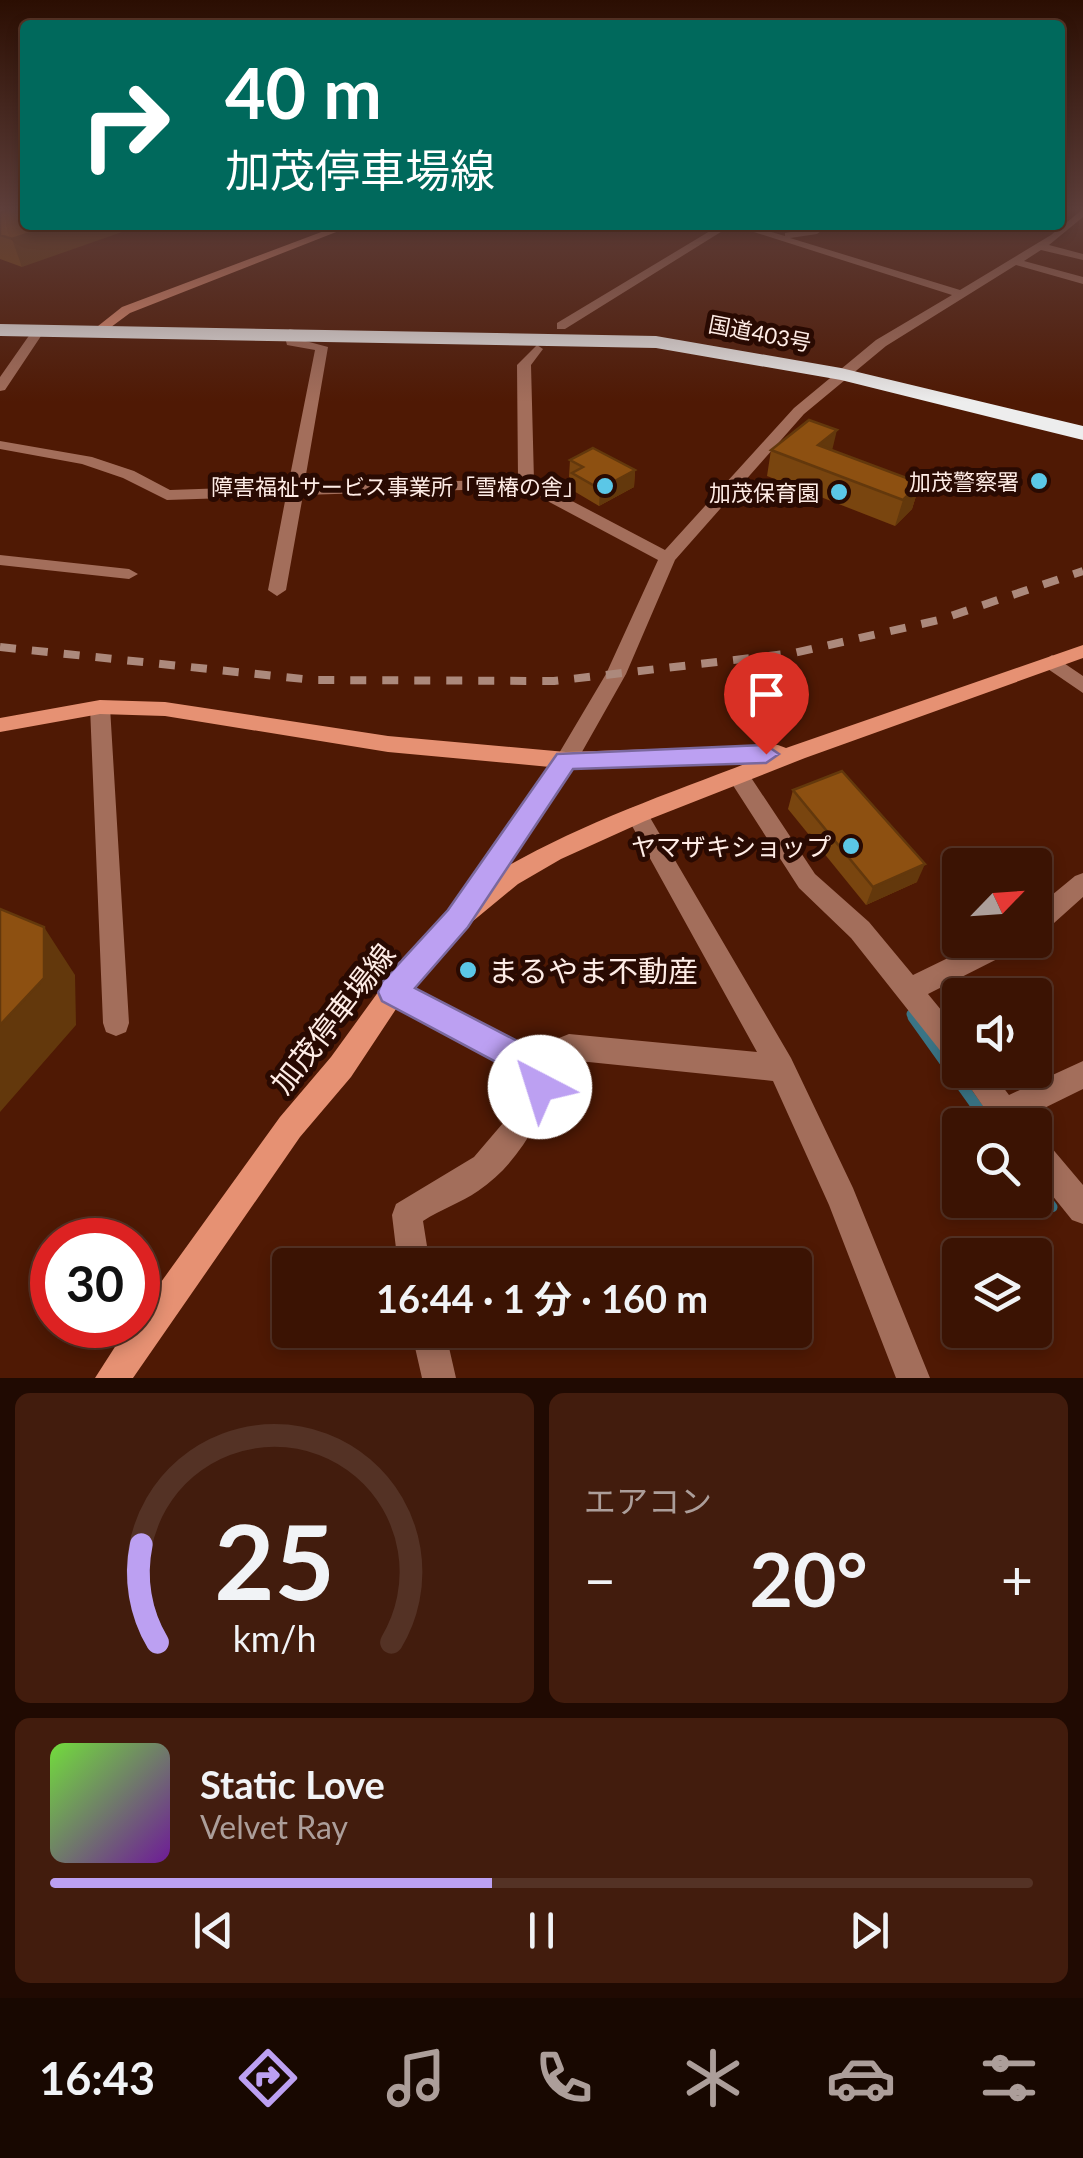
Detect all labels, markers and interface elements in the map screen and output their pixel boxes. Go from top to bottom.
text: 40 m [225,50,382,134]
icon: right [60,60,190,190]
text: 加茂停車場線 [225,143,495,197]
street label: 国道403号 [706,310,814,356]
place label: 加茂警察署 [909,468,1019,495]
marker: 加茂警察署 [1028,470,1050,492]
place label: 障害福祉サービス事業所「雪椿の舎」 [211,473,585,500]
marker: 障害福祉サービス事業所「雪椿の舎」 [594,475,616,497]
place label: 加茂保育園 [709,479,819,506]
marker: 加茂保育園 [828,481,850,503]
pin [724,652,809,755]
icon: arrive [739,667,794,722]
place label: ヤマザキショップ [631,831,831,861]
marker: ヤマザキショップ [840,835,862,857]
north arrow [942,848,1052,958]
map controls [942,848,1052,1348]
street label: 加茂停車場線 [262,936,402,1100]
place label: まるやま不動産 [488,952,698,988]
marker: まるやま不動産 [457,959,479,981]
button: sound [942,978,1052,1088]
position arrow [488,1035,592,1139]
button: search [942,1108,1052,1218]
speed limit sign: 30 [30,1218,160,1348]
button: layers [942,1238,1052,1348]
text: 16:44 · 1 分 · 160 m [376,1275,708,1321]
text: エアコン [584,1481,712,1520]
text: 25 [214,1497,335,1622]
text: 20° [749,1533,868,1623]
text: − [584,1546,616,1612]
text: + [1001,1546,1033,1612]
text: km/h [233,1617,316,1660]
text: Static Love [200,1761,385,1807]
text: Velvet Ray [200,1807,348,1846]
icon: previous [186,1903,241,1958]
icon: pause [514,1903,569,1958]
icon: next [842,1903,897,1958]
icon: directions [233,2043,303,2113]
icon: music [381,2043,451,2113]
icon: phone [529,2043,599,2113]
icon: climate [678,2043,748,2113]
icon: car [826,2043,896,2113]
icon: filters [974,2043,1044,2113]
text: 16:43 [39,2051,155,2105]

